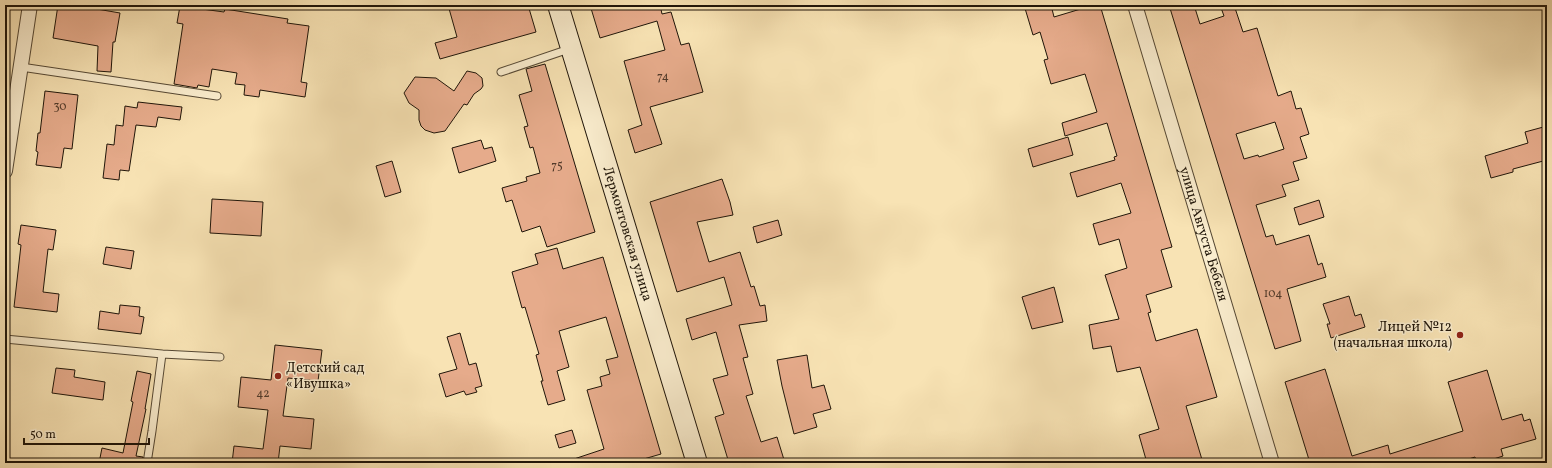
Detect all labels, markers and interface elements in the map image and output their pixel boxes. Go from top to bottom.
house number: 74 [657,69,669,85]
house number: 30 [53,99,67,115]
house number: 75 [551,158,563,174]
street label: Лермонтовская улица [598,164,657,304]
street label: улица Августа Бебеля [1174,164,1233,304]
house number: 104 [1264,286,1282,302]
place label: Лицей №12 (начальная школа) [1333,318,1452,353]
marker: Лицей №12 (начальная школа) [1455,330,1465,340]
place label: Детский сад «Ивушка» [286,359,365,394]
marker: Детский сад «Ивушка» [273,371,283,381]
house number: 42 [256,386,270,402]
scale bar [24,420,149,446]
text: 50 m [30,427,56,443]

